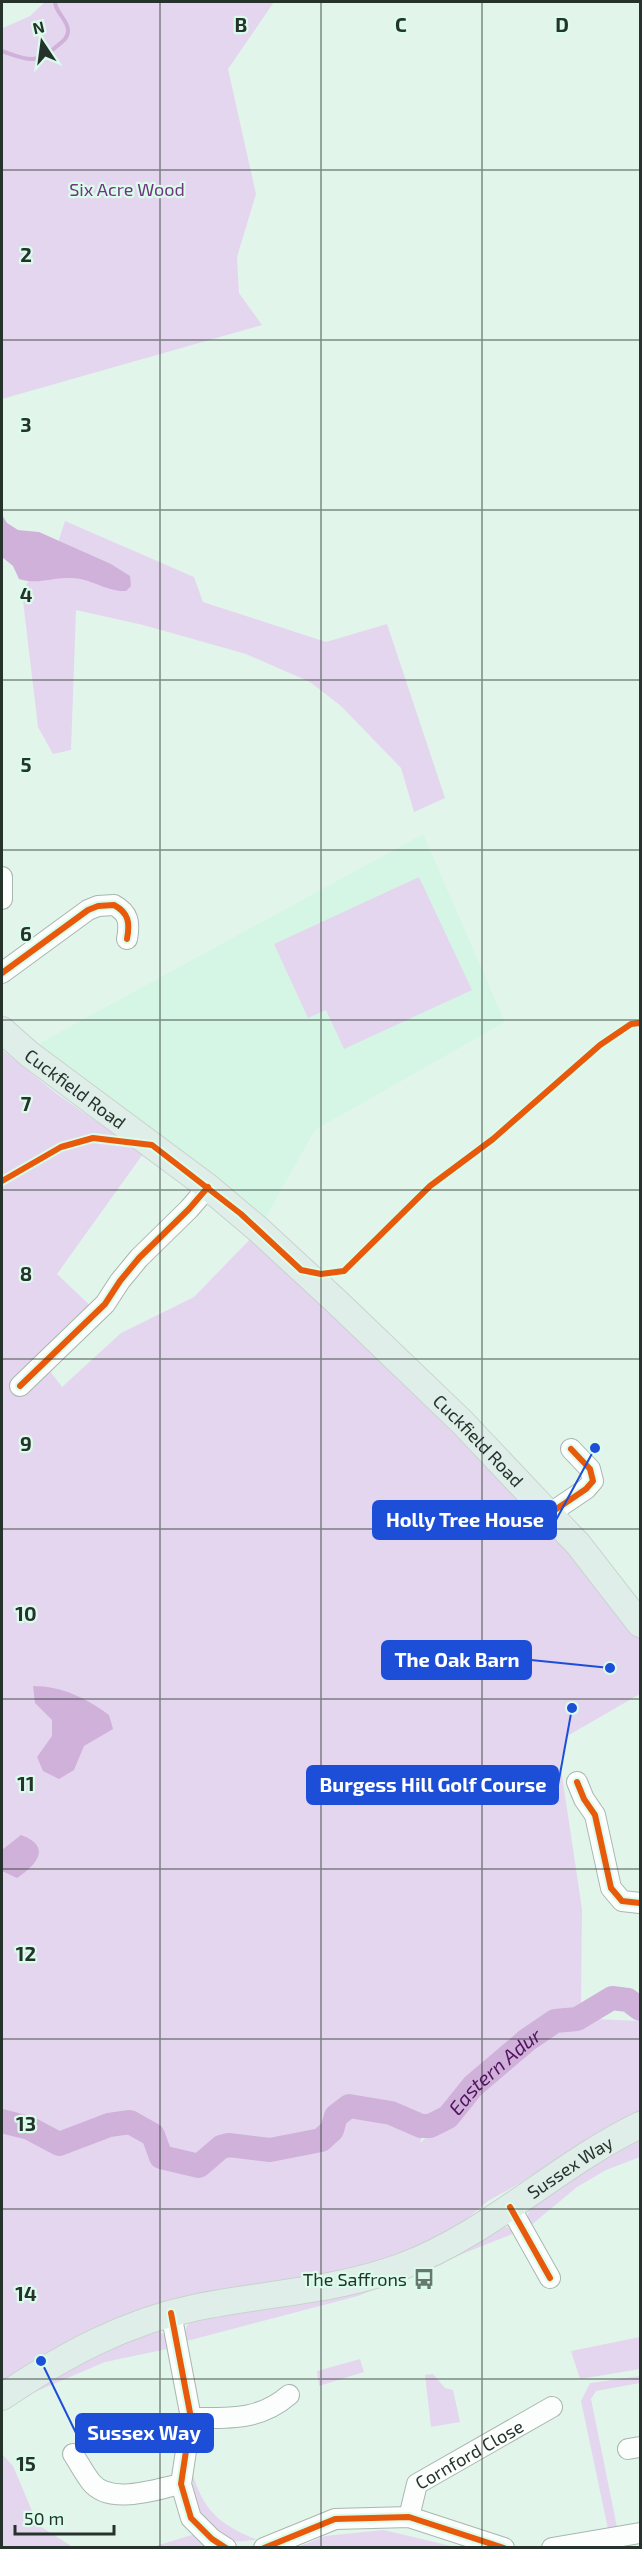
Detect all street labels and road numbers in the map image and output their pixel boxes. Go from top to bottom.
street label: Cuckfield Road [21,1044,130,1133]
street label: Cuckfield Road [429,1390,528,1491]
street label: Sussex Way [523,2131,617,2203]
street label: Cornford Close [411,2415,527,2494]

